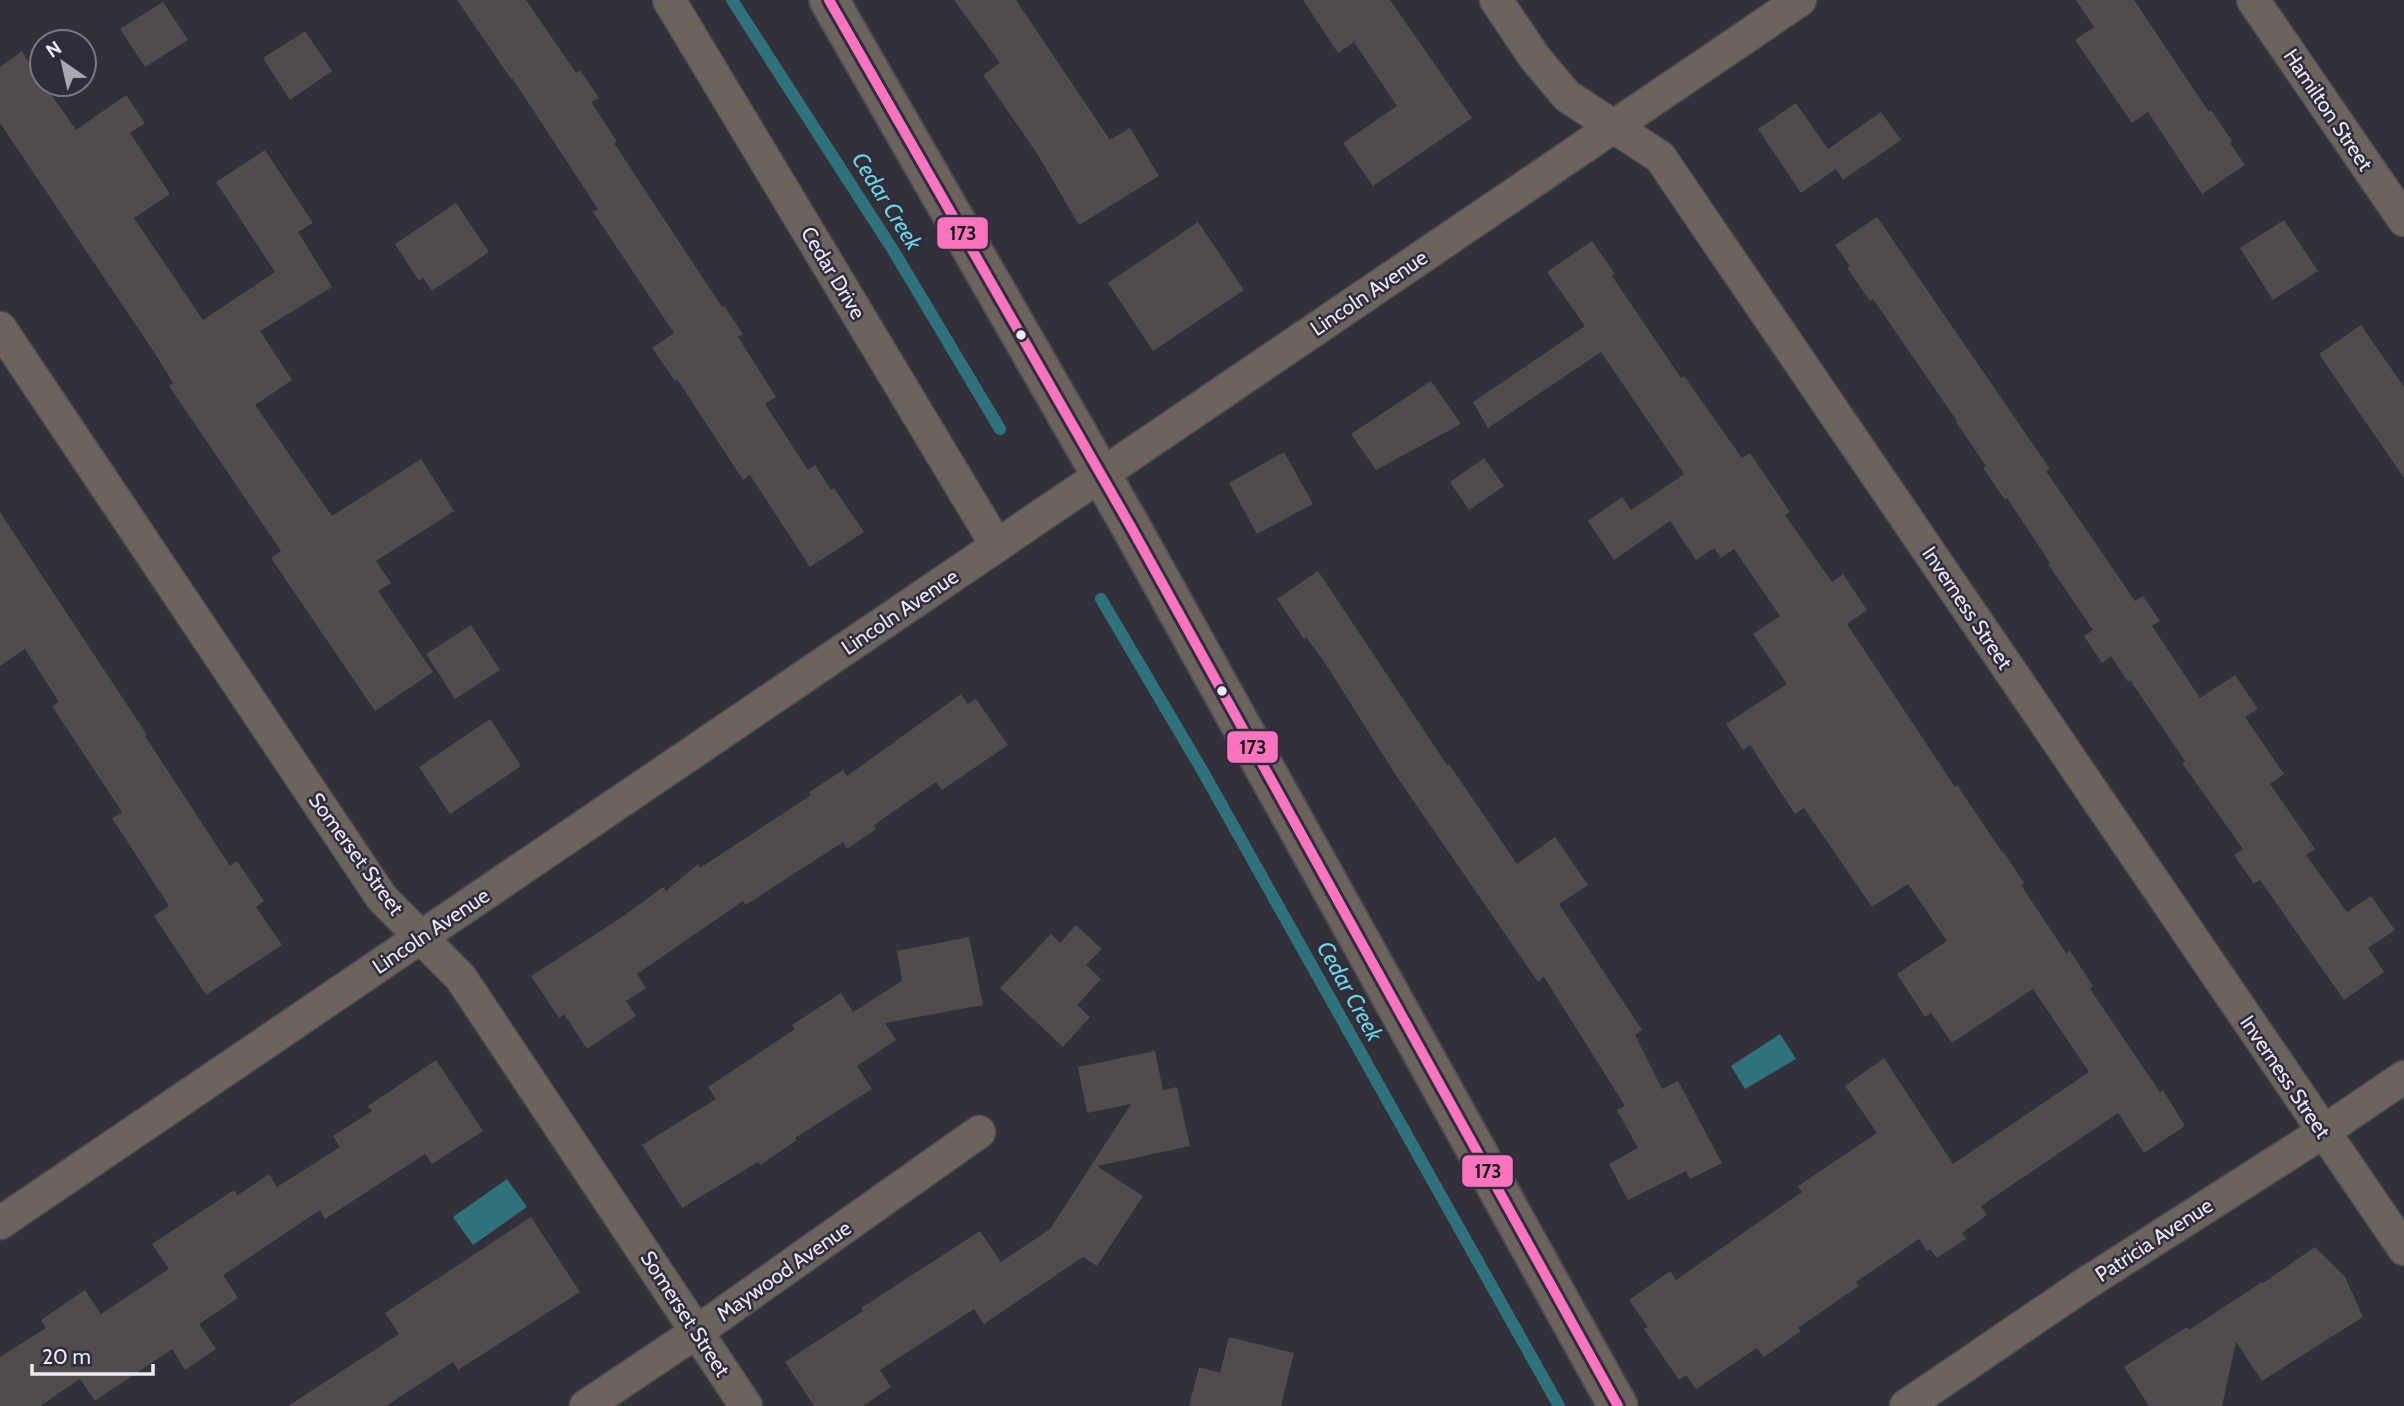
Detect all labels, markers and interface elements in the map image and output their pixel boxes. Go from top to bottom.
north arrow [28,28,98,98]
text: N [42,36,66,63]
street label: Hamilton Street [2279,44,2378,175]
water label: Cedar Creek [846,147,929,256]
line badge: 173 [936,216,989,250]
street label: Cedar Drive [796,222,871,324]
text: 173 [950,222,976,245]
street label: Lincoln Avenue [1305,244,1432,341]
unlabelled marker [1014,328,1028,342]
street label: Inverness Street [1917,542,2018,674]
street label: Lincoln Avenue [836,563,963,660]
unlabelled marker [1215,684,1229,698]
line badge: 173 [1226,730,1279,764]
text: 173 [1240,736,1266,759]
street label: Somerset Street [304,788,409,920]
street label: Lincoln Avenue [367,882,494,979]
water label: Cedar Creek [1311,936,1389,1047]
street label: Inverness Street [2235,1011,2336,1143]
line badge: 173 [1461,1154,1514,1188]
text: 173 [1475,1160,1501,1183]
street label: Patricia Avenue [2090,1192,2217,1287]
street label: Maywood Avenue [712,1215,856,1326]
street label: Somerset Street [635,1246,735,1381]
scale bar [32,1332,152,1376]
text: 20 m [42,1344,91,1369]

